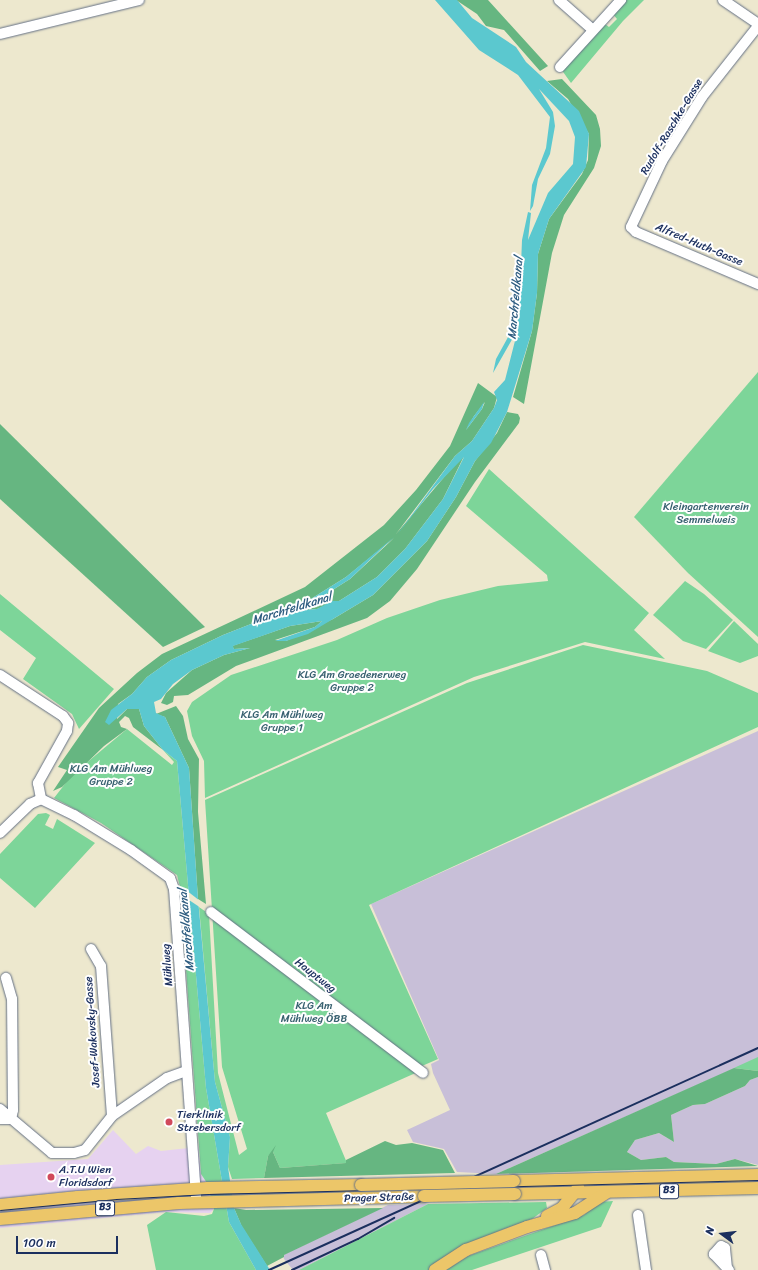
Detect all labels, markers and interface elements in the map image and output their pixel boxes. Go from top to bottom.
street label: Rudolf-Raschke-Gasse [638,77,706,177]
street label: Alfred-Huth-Gasse [653,221,745,269]
water label: Marchfeldkanal [505,256,527,340]
park label: Kleingartenverein Semmelweis [663,501,749,527]
water label: Marchfeldkanal [250,590,334,628]
park label: KLG Am Graedenerweg Gruppe 2 [298,669,406,695]
park label: KLG Am Mühlweg Gruppe 1 [241,709,323,735]
park label: KLG Am Mühlweg Gruppe 2 [70,763,152,789]
water label: Marchfeldkanal [176,888,198,972]
street label: Mühlweg [160,943,176,987]
street label: Hauptweg [292,956,338,996]
street label: Josef-Wakovsky-Gasse [83,976,103,1088]
park label: KLG Am Mühlweg ÖBB [281,1000,347,1026]
place label: Tierklinik Strebersdorf [177,1109,241,1135]
marker: Tierklinik Strebersdorf [164,1117,174,1127]
place label: A.T.U Wien Floridsdorf [59,1164,113,1190]
marker: A.T.U Wien Floridsdorf [46,1172,56,1182]
road number: B3 [659,1183,679,1199]
street label: Prager Straße [344,1190,414,1206]
road number: B3 [95,1200,115,1216]
north arrow [702,1214,742,1254]
text: N [700,1225,720,1237]
scale bar [18,1228,120,1254]
text: 100 m [23,1232,56,1254]

